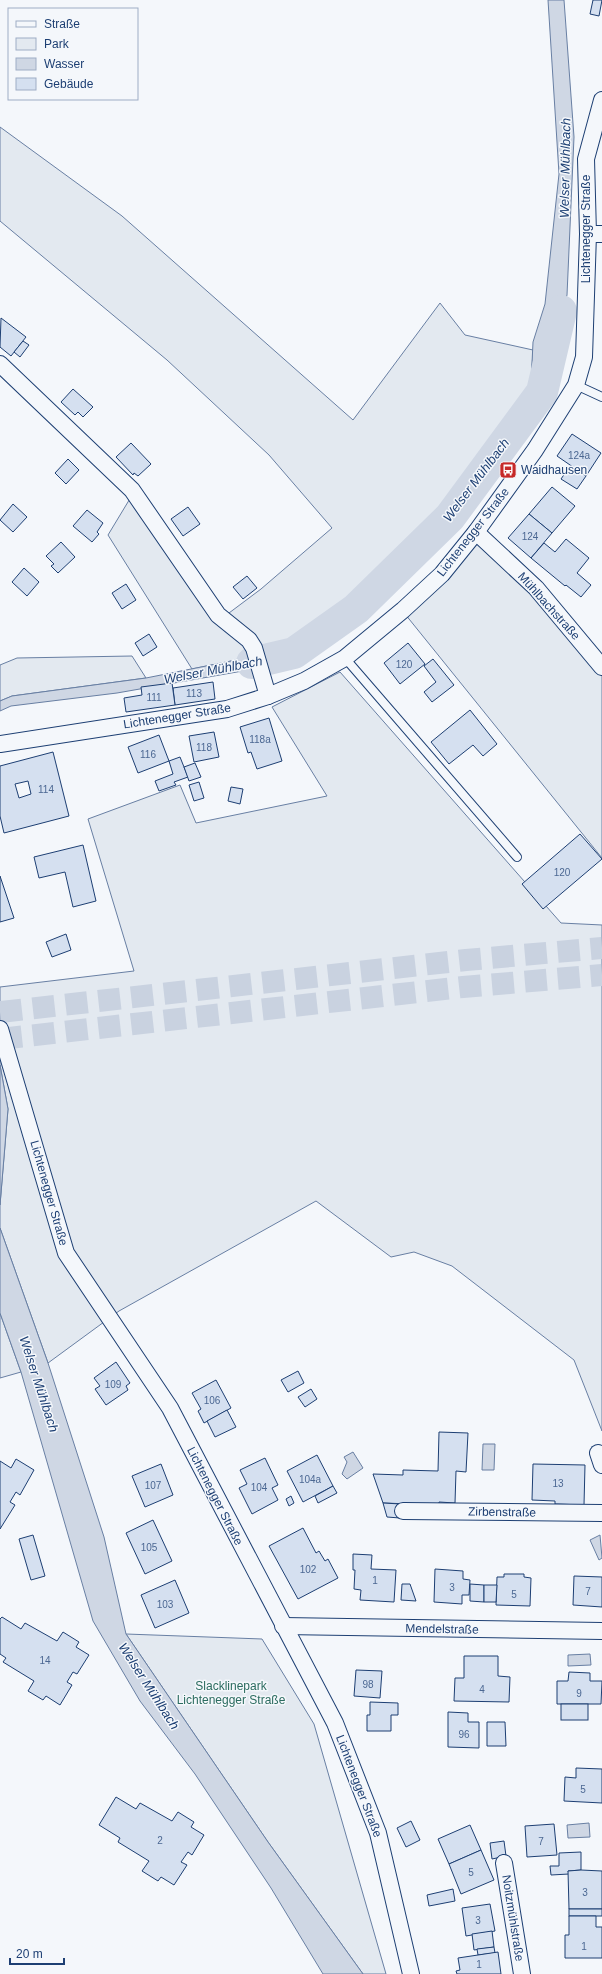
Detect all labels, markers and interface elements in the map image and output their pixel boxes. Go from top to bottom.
legend [8,8,138,100]
text: Straße [44,17,80,31]
text: Park [44,37,70,51]
text: Wasser [44,57,84,71]
text: Gebäude [44,77,94,91]
water label: Welser Mühlbach [557,118,573,218]
street label: Lichtenegger Straße [579,174,593,283]
water label: Welser Mühlbach [440,435,512,525]
house number: 124a [568,450,591,461]
bus stop icon: Waidhausen [498,460,518,480]
place label: Waidhausen [521,463,587,477]
street label: Lichtenegger Straße [434,485,512,579]
house number: 124 [522,531,539,542]
street label: Mühlbachstraße [515,569,583,643]
water label: Welser Mühlbach [162,653,264,687]
house number: 120 [396,659,413,670]
house number: 113 [186,688,202,699]
house number: 111 [146,692,162,703]
street label: Lichtenegger Straße [122,701,232,731]
house number: 118a [249,734,271,745]
house number: 118 [196,742,212,753]
house number: 116 [140,749,156,760]
house number: 114 [38,784,54,795]
house number: 120 [554,867,571,878]
street label: Lichtenegger Straße [27,1139,71,1248]
water label: Welser Mühlbach [16,1334,62,1434]
house number: 109 [105,1379,122,1390]
house number: 106 [204,1395,221,1406]
street label: Lichtenegger Straße [184,1444,246,1548]
house number: 104a [299,1474,322,1485]
house number: 13 [552,1478,564,1489]
house number: 107 [145,1480,162,1491]
house number: 104 [251,1482,268,1493]
street label: Zirbenstraße [468,1504,536,1520]
house number: 105 [141,1542,158,1553]
house number: 102 [300,1564,317,1575]
house number: 1 [372,1575,378,1586]
house number: 3 [449,1582,455,1593]
house number: 7 [585,1586,591,1597]
house number: 5 [511,1589,517,1600]
house number: 103 [157,1599,174,1610]
street label: Mendelstraße [405,1621,479,1637]
water label: Welser Mühlbach [115,1640,183,1732]
house number: 14 [39,1655,51,1666]
park label: Slacklinepark Lichtenegger Straße [177,1679,286,1707]
house number: 98 [362,1679,374,1690]
house number: 4 [479,1684,485,1695]
house number: 9 [576,1688,582,1699]
house number: 96 [458,1729,470,1740]
street label: Lichtenegger Straße [333,1733,385,1840]
house number: 5 [580,1784,586,1795]
house number: 2 [157,1835,163,1846]
house number: 7 [538,1836,544,1847]
house number: 5 [468,1867,474,1878]
street label: Noitzmühlstraße [499,1874,527,1963]
house number: 3 [582,1887,588,1898]
house number: 3 [475,1915,481,1926]
scale bar [10,1940,64,1966]
house number: 1 [581,1941,587,1952]
text: 20 m [16,1947,43,1961]
house number: 1 [476,1959,482,1970]

